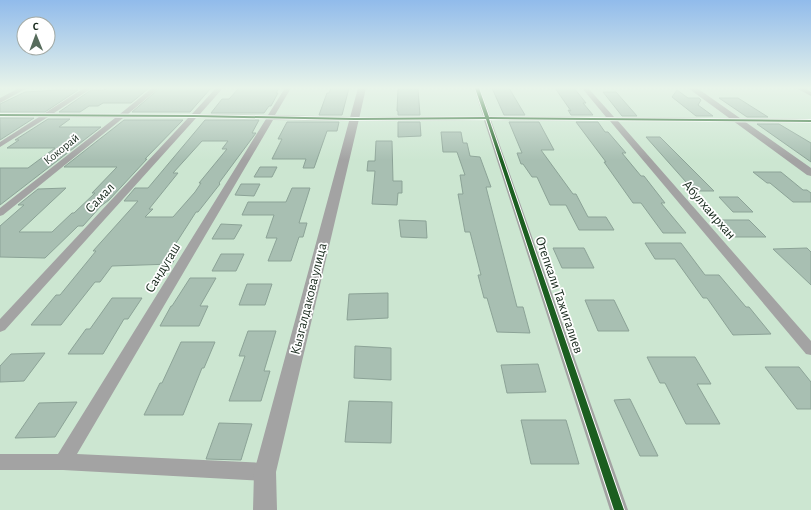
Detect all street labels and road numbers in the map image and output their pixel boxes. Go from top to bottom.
street label: Кокорай [41,131,81,167]
street label: Абулхаирхан [680,178,738,242]
street label: Самал [83,180,117,216]
street label: Отепкали Тажигалиев [532,235,586,355]
street label: Сандугаш [143,241,183,295]
street label: Кызгалдакова улица [288,241,330,356]

